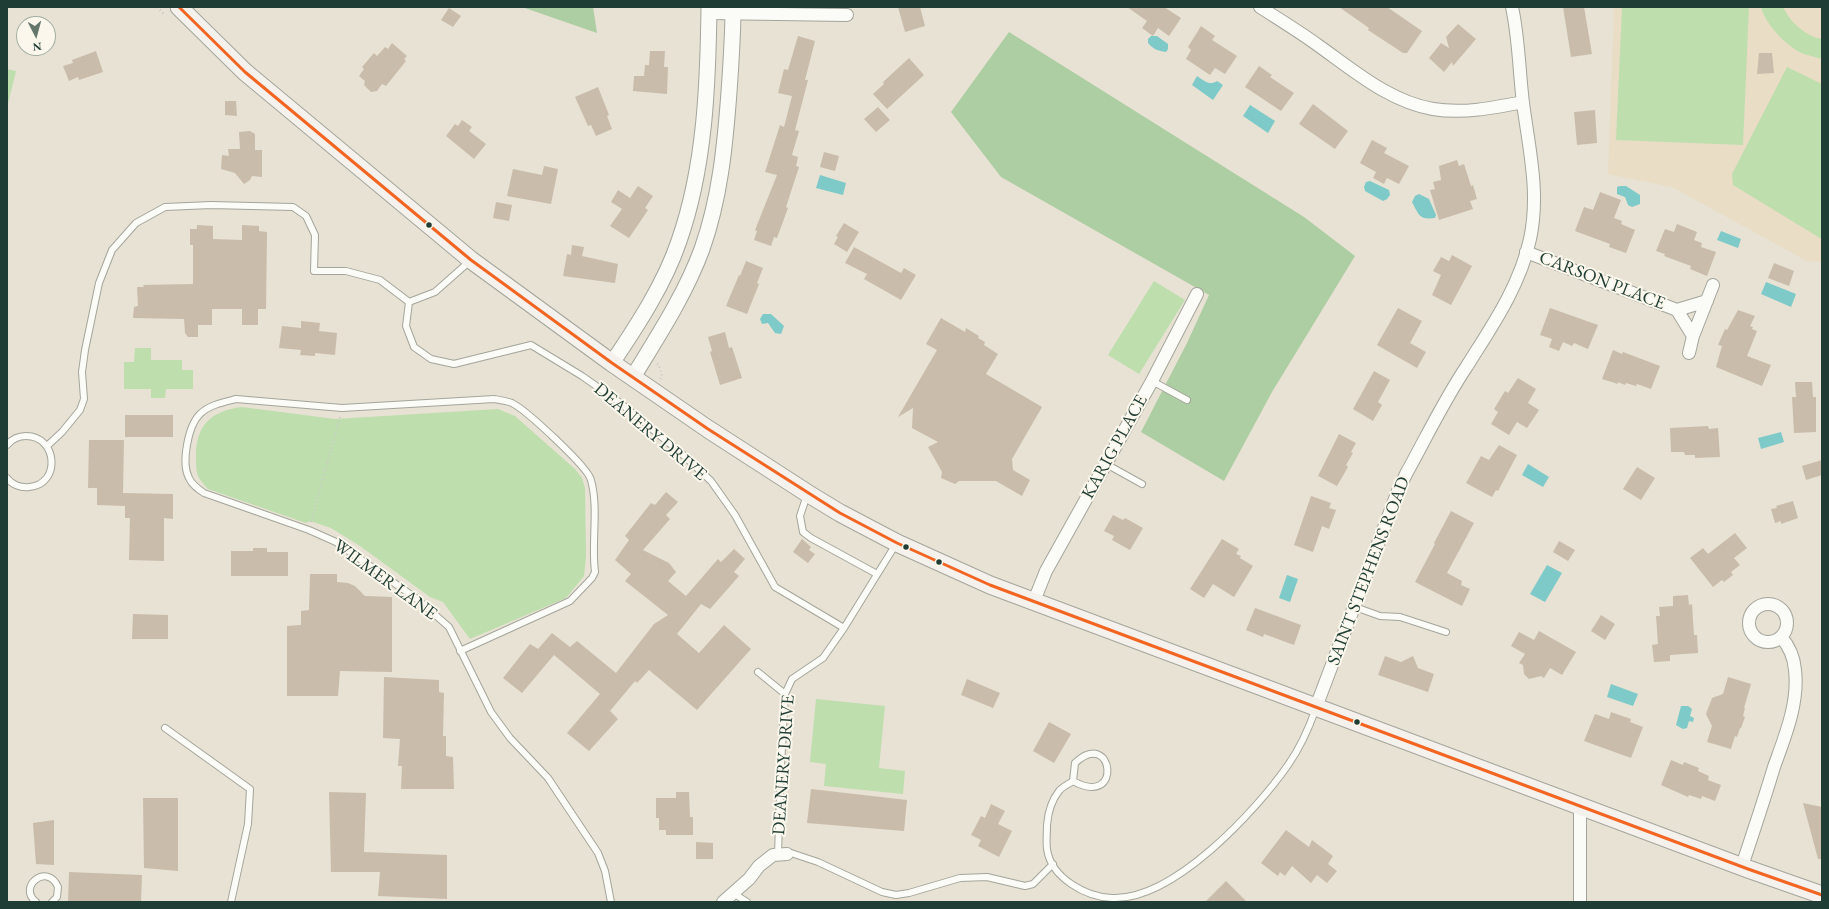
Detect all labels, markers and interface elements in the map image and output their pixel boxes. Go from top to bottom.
north arrow [16,16,56,56]
text: N [32,40,42,54]
unlabelled marker [424,220,434,230]
street label: CARSON PLACE [1536,247,1668,315]
street label: DEANERY DRIVE [589,378,711,486]
street label: KARIG PLACE [1078,391,1152,503]
street label: SAINT STEPHENS ROAD [1323,474,1415,668]
street label: WILMER LANE [329,535,441,625]
unlabelled marker [901,542,911,552]
unlabelled marker [934,557,944,567]
street label: DEANERY DRIVE [768,694,800,836]
unlabelled marker [1352,717,1362,727]

